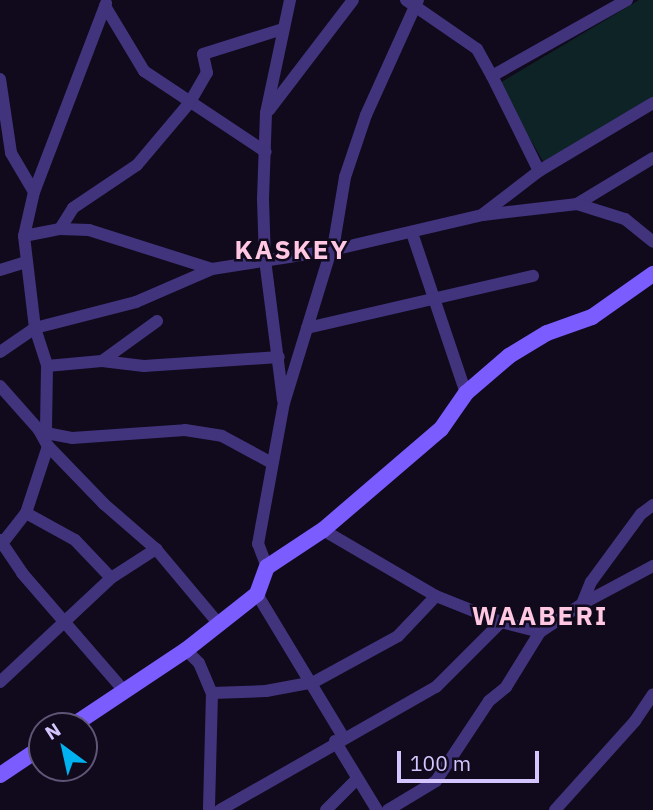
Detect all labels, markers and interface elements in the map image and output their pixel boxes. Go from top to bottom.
district label: KASKEY [235,234,349,266]
district label: WAABERI [473,600,607,632]
north arrow [28,712,98,782]
text: N [40,717,65,745]
scale bar [401,736,543,780]
text: 100 m [410,749,471,777]

